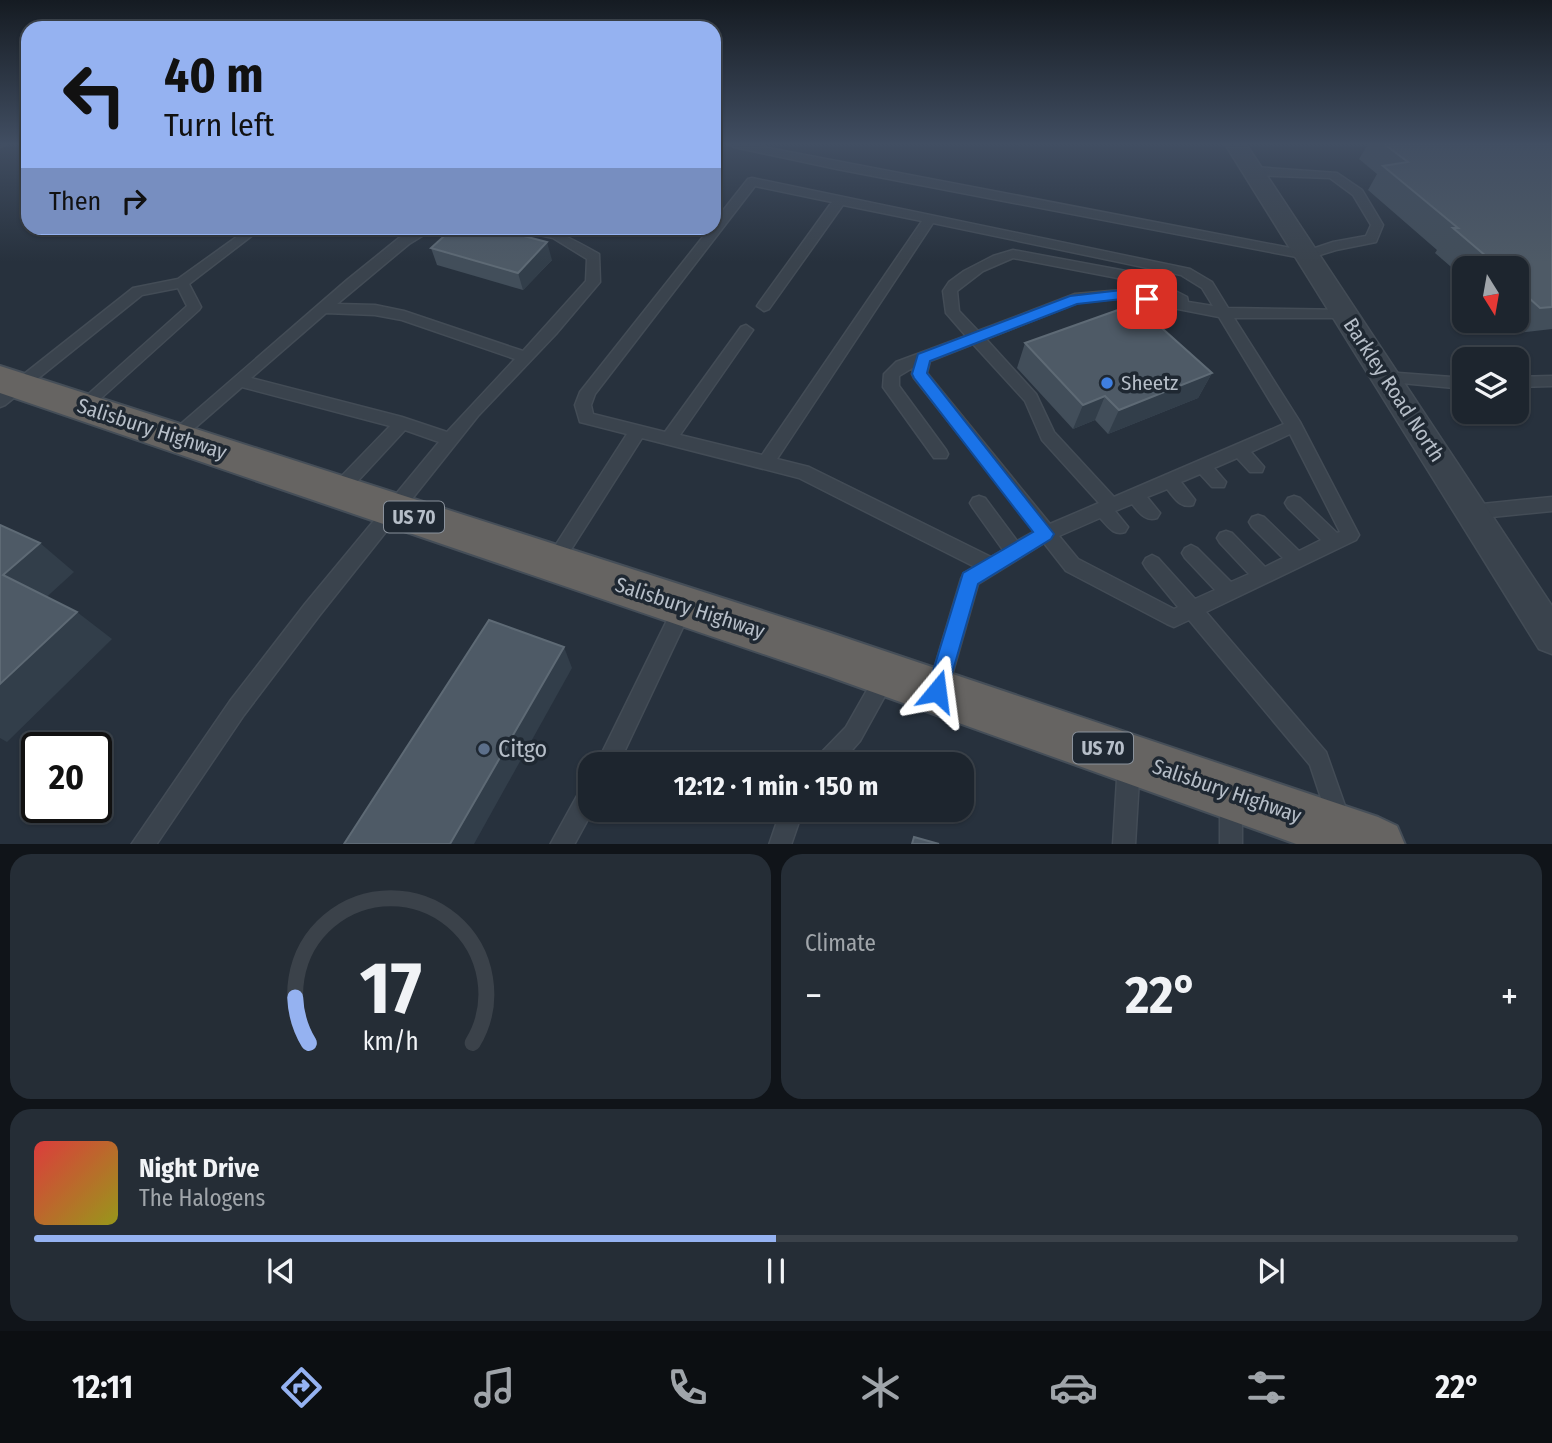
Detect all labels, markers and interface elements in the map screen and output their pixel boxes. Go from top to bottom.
text: 40 m [164,46,264,105]
icon: left [49,49,140,140]
text: Turn left [164,106,274,144]
icon: right [115,182,153,220]
text: Then [49,186,101,217]
north arrow [1452,256,1530,332]
map controls [1452,256,1529,424]
pin [1117,269,1177,329]
icon: arrive [1128,280,1166,318]
street label: Barkley Road North [1338,313,1450,467]
button: layers [1452,347,1529,424]
place label: Sheetz [1121,370,1178,396]
marker: Sheetz [1099,375,1115,391]
street label: Salisbury Highway [74,393,231,466]
road number: US 70 [384,502,444,532]
street label: Salisbury Highway [612,572,769,645]
position arrow [900,654,974,728]
speed limit sign: 20 [21,732,112,823]
road number: US 70 [1073,733,1133,764]
place label: Citgo [498,735,547,763]
marker: Citgo [476,741,492,757]
street label: Salisbury Highway [1149,753,1306,829]
text: 12:12 · 1 min · 150 m [674,771,878,802]
text: Climate [805,929,876,957]
text: 17 [360,945,421,1032]
text: 22° [1125,964,1198,1027]
text: − [805,973,822,1019]
text: + [1501,973,1518,1019]
text: km/h [363,1026,418,1056]
text: Night Drive [139,1153,259,1184]
text: The Halogens [139,1184,265,1212]
icon: previous [262,1252,300,1290]
icon: pause [757,1252,795,1290]
icon: next [1252,1252,1290,1290]
icon: directions [277,1363,326,1412]
icon: music [470,1363,519,1412]
icon: phone [663,1363,712,1412]
icon: climate [856,1363,905,1412]
icon: car [1049,1363,1098,1412]
icon: filters [1242,1363,1291,1412]
text: 12:11 [72,1368,133,1406]
text: 22° [1435,1368,1480,1406]

